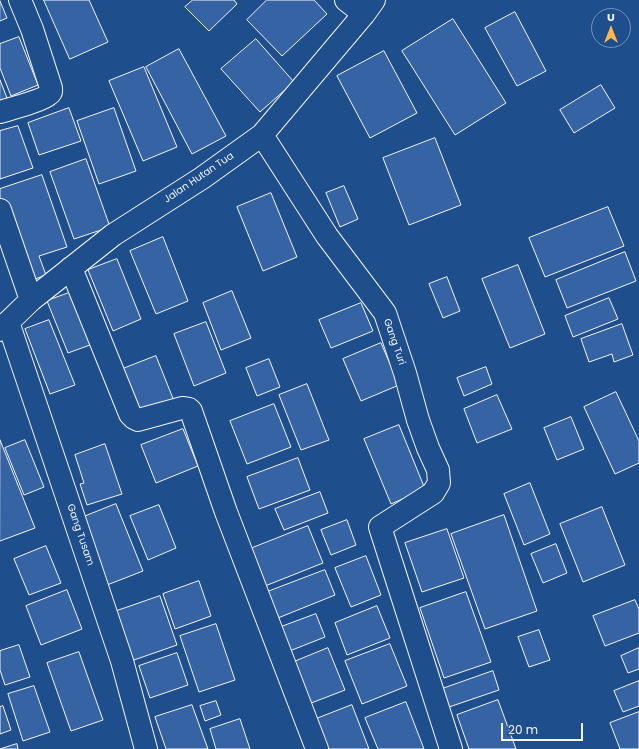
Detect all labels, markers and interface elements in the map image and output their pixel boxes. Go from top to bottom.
north arrow [591,8,631,48]
text: U [607,9,615,25]
street label: Jalan Hutan Tua [162,150,236,206]
street label: Gang Turi [380,317,408,367]
street label: Gang Tusam [64,503,96,567]
scale bar [503,715,585,741]
text: 20 m [508,721,538,738]

